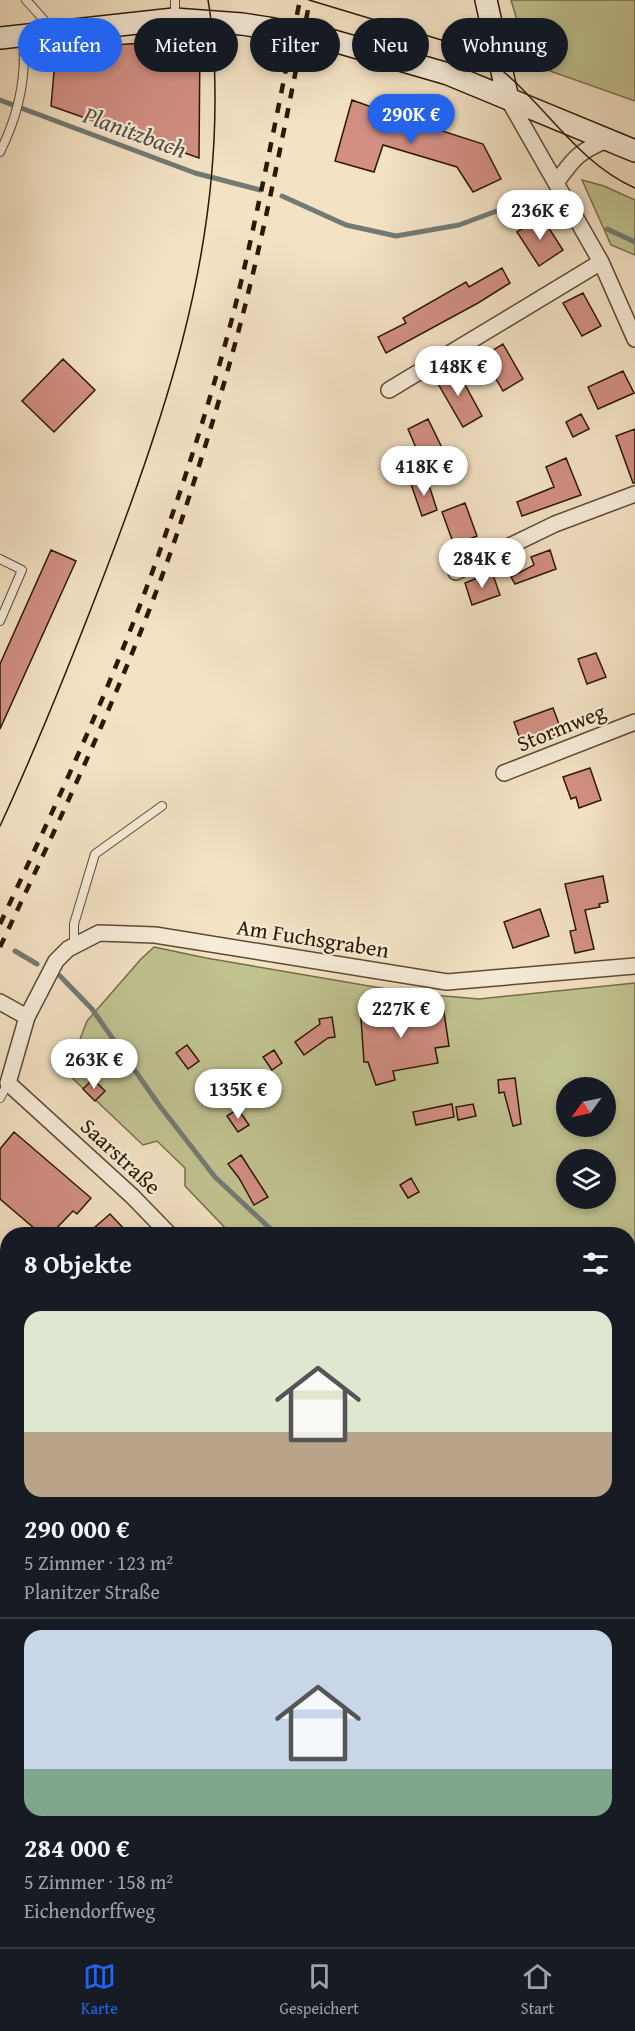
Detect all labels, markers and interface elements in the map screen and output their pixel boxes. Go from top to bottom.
chip: Kaufen [18,18,122,72]
chip: Mieten [134,18,238,72]
chip: Filter [250,18,340,72]
chip: Neu [352,18,429,72]
chip: Wohnung [441,18,568,72]
pin: 290K € [362,94,460,145]
water label: Planitzbach [78,97,192,167]
text: 290K € [382,99,440,128]
pin: 236K € [491,190,589,241]
text: 236K € [511,195,569,224]
pin: 148K € [409,346,507,397]
text: 148K € [429,351,487,380]
pin: 418K € [375,446,473,497]
text: 418K € [395,451,453,480]
pin: 284K € [433,538,531,589]
text: 284K € [453,543,511,572]
street label: Stormweg [512,695,610,759]
street label: Am Fuchsgraben [235,910,392,966]
pin: 227K € [352,988,450,1039]
text: 227K € [372,993,430,1022]
pin: 263K € [45,1039,143,1090]
text: 263K € [65,1044,123,1073]
pin: 135K € [189,1069,287,1120]
text: 135K € [209,1074,267,1103]
north arrow [556,1077,616,1137]
map controls [556,1077,616,1209]
street label: Saarstraße [74,1110,168,1202]
button: layers [556,1149,616,1209]
text: 8 Objekte [24,1244,132,1283]
icon: filters [579,1247,612,1280]
icon: home [264,1350,372,1458]
text: 290 000 € [24,1509,130,1548]
text: 5 Zimmer · 123 m² [24,1548,173,1577]
text: Planitzer Straße [24,1577,160,1606]
icon: home [264,1669,372,1777]
text: 284 000 € [24,1828,130,1867]
text: 5 Zimmer · 158 m² [24,1867,173,1896]
text: Eichendorffweg [24,1896,155,1925]
tab: Karte [81,1960,118,2020]
tab: Gespeichert [280,1960,359,2020]
tab: Start [521,1960,554,2020]

